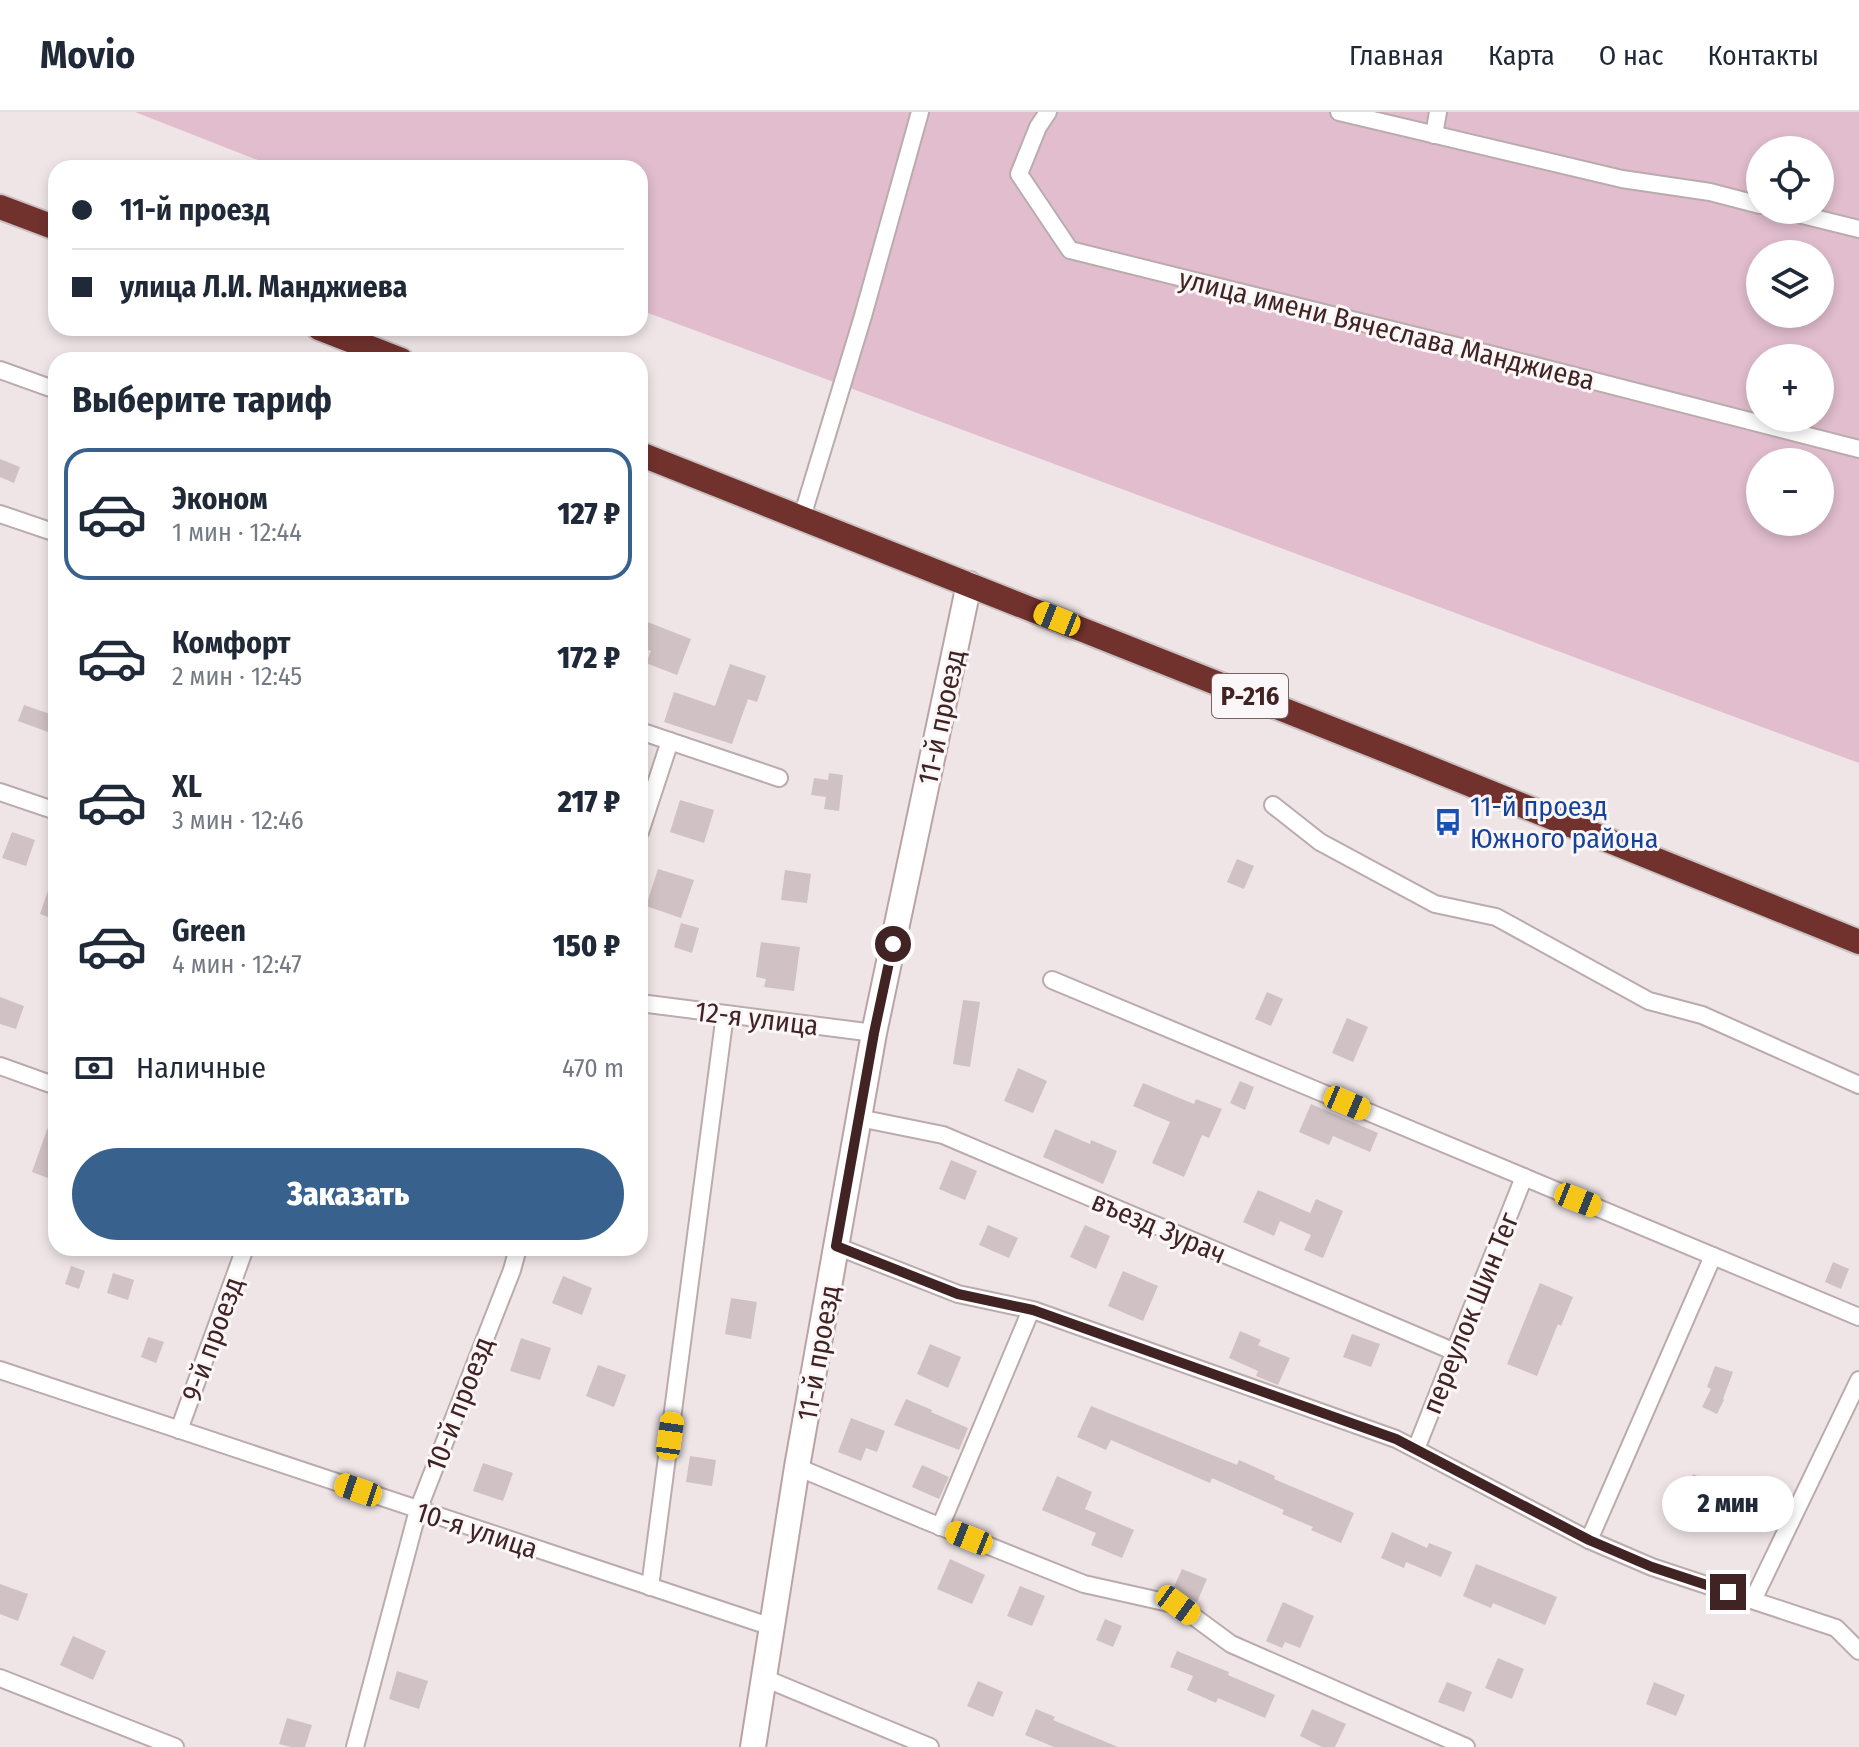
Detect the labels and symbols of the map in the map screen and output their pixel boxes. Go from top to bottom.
street label: улица имени Вячеслава Манджиева [1176,262,1598,397]
car [1030,599,1084,639]
street label: 11-й проезд [911,647,972,788]
road number: Р-216 [1212,674,1288,718]
place label: 11-й проезд Южного района [1470,790,1658,855]
bus stop icon: 11-й проезд Южного района [1433,807,1463,837]
route start [875,926,911,962]
street label: 12-я улица [693,995,820,1042]
car [1320,1083,1374,1123]
car [1551,1180,1605,1220]
street label: въезд Зурач [1087,1184,1231,1271]
street label: переулок Шин Тег [1415,1208,1526,1419]
street label: 9-й проезд [175,1273,250,1406]
street label: 11-й проезд [790,1283,847,1424]
street label: 10-й проезд [419,1332,500,1476]
car [655,1411,685,1461]
car [331,1471,385,1509]
callout: 2 мин [1662,1476,1794,1532]
street label: 10-я улица [412,1495,542,1566]
car [942,1518,996,1558]
route end [1710,1574,1746,1610]
car [1152,1581,1204,1629]

